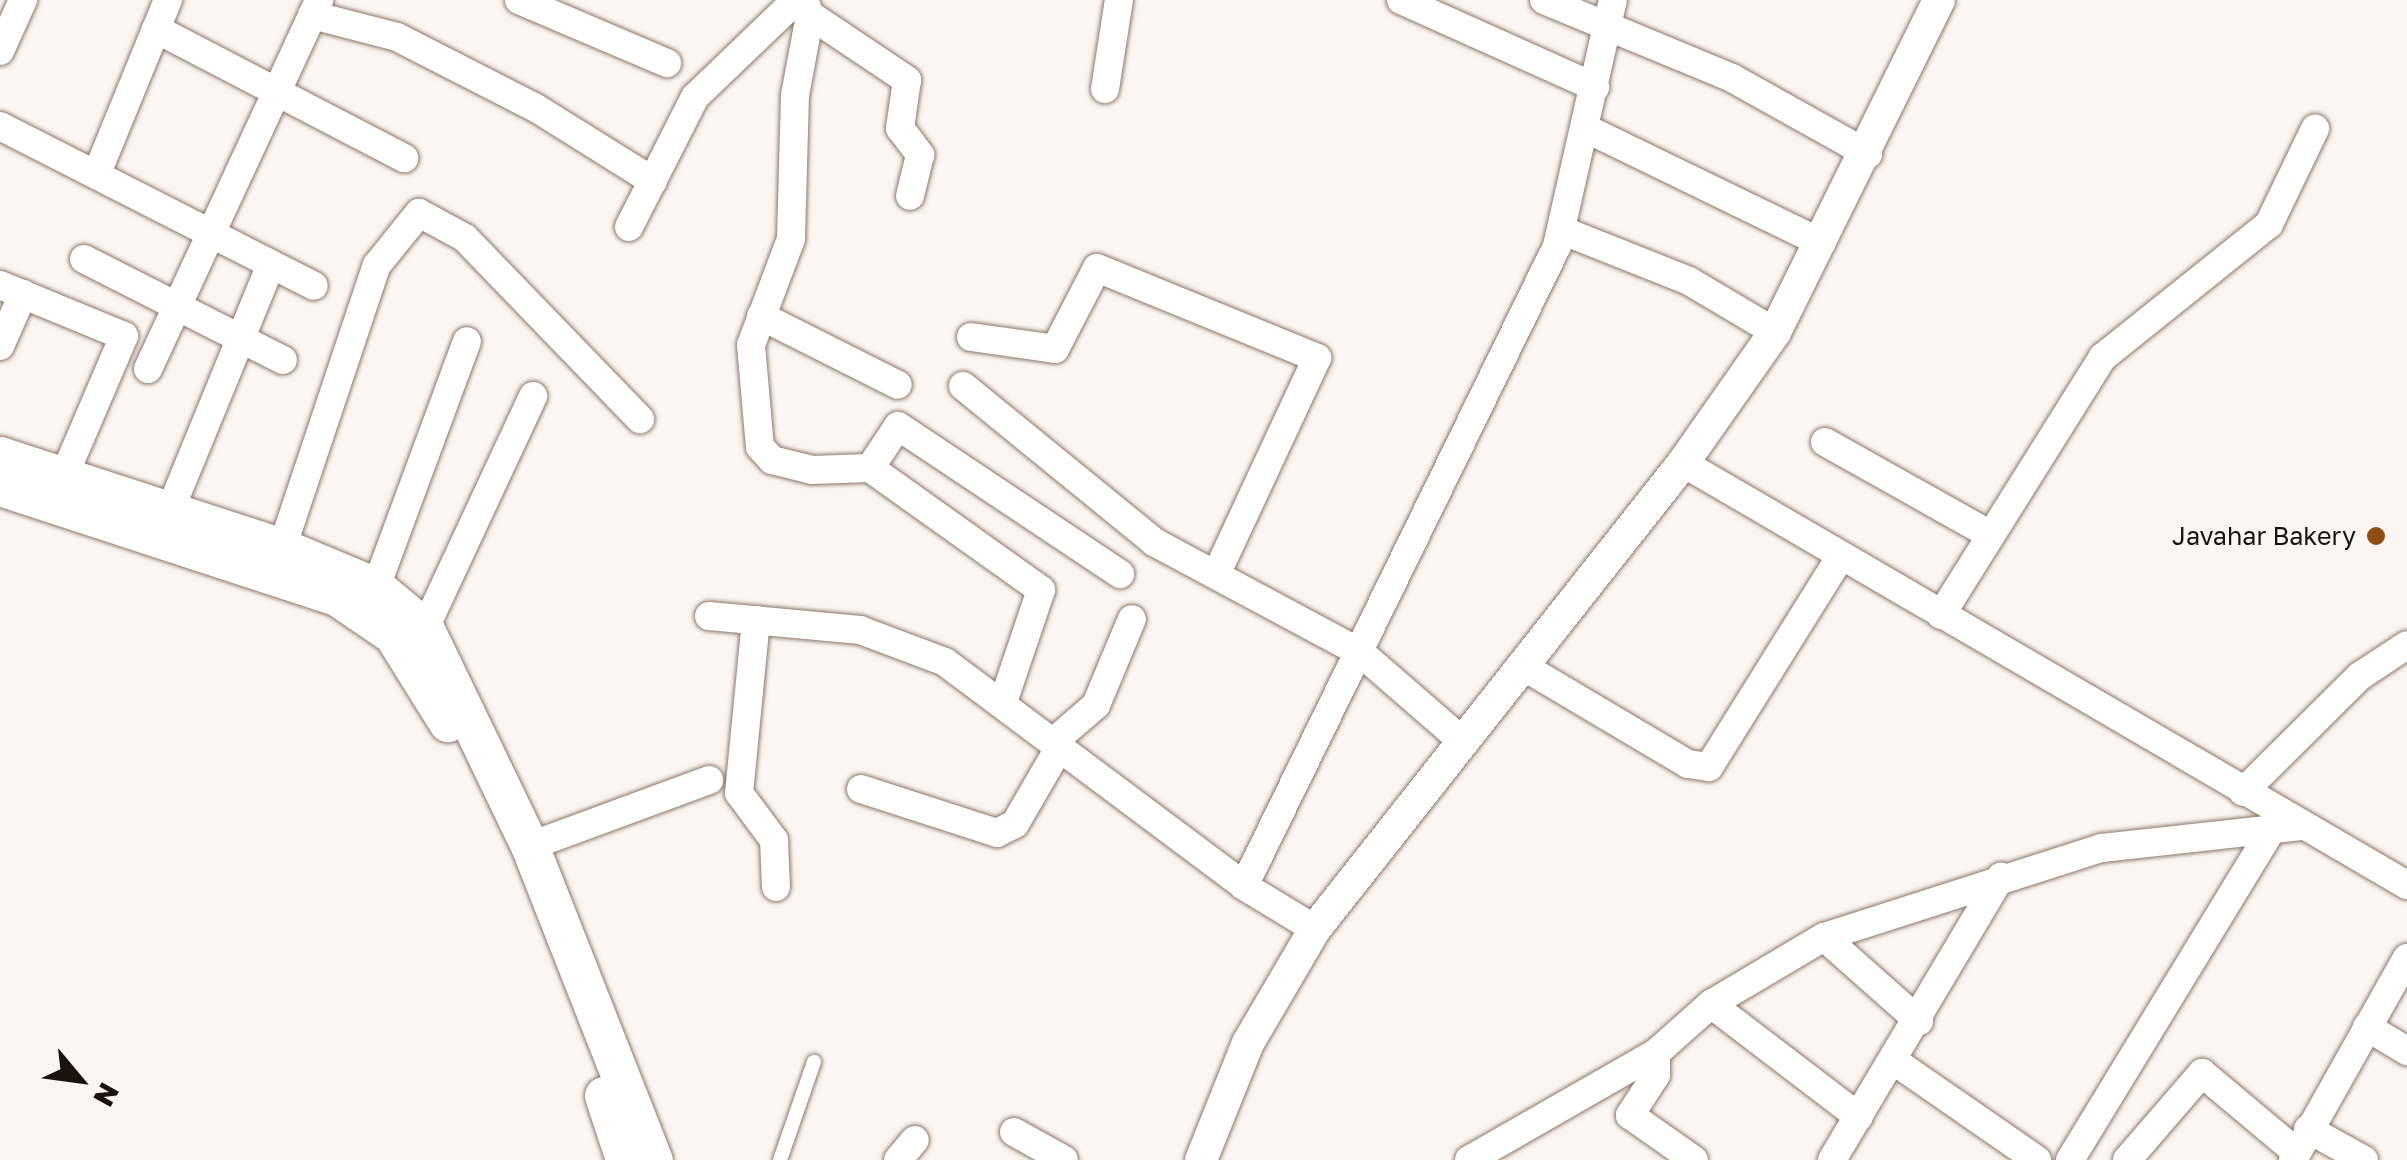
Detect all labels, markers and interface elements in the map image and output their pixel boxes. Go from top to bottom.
place label: Javahar Bakery [2172,521,2356,551]
marker: Javahar Bakery [2365,525,2387,547]
north arrow [30,1030,130,1130]
text: N [87,1077,126,1112]

